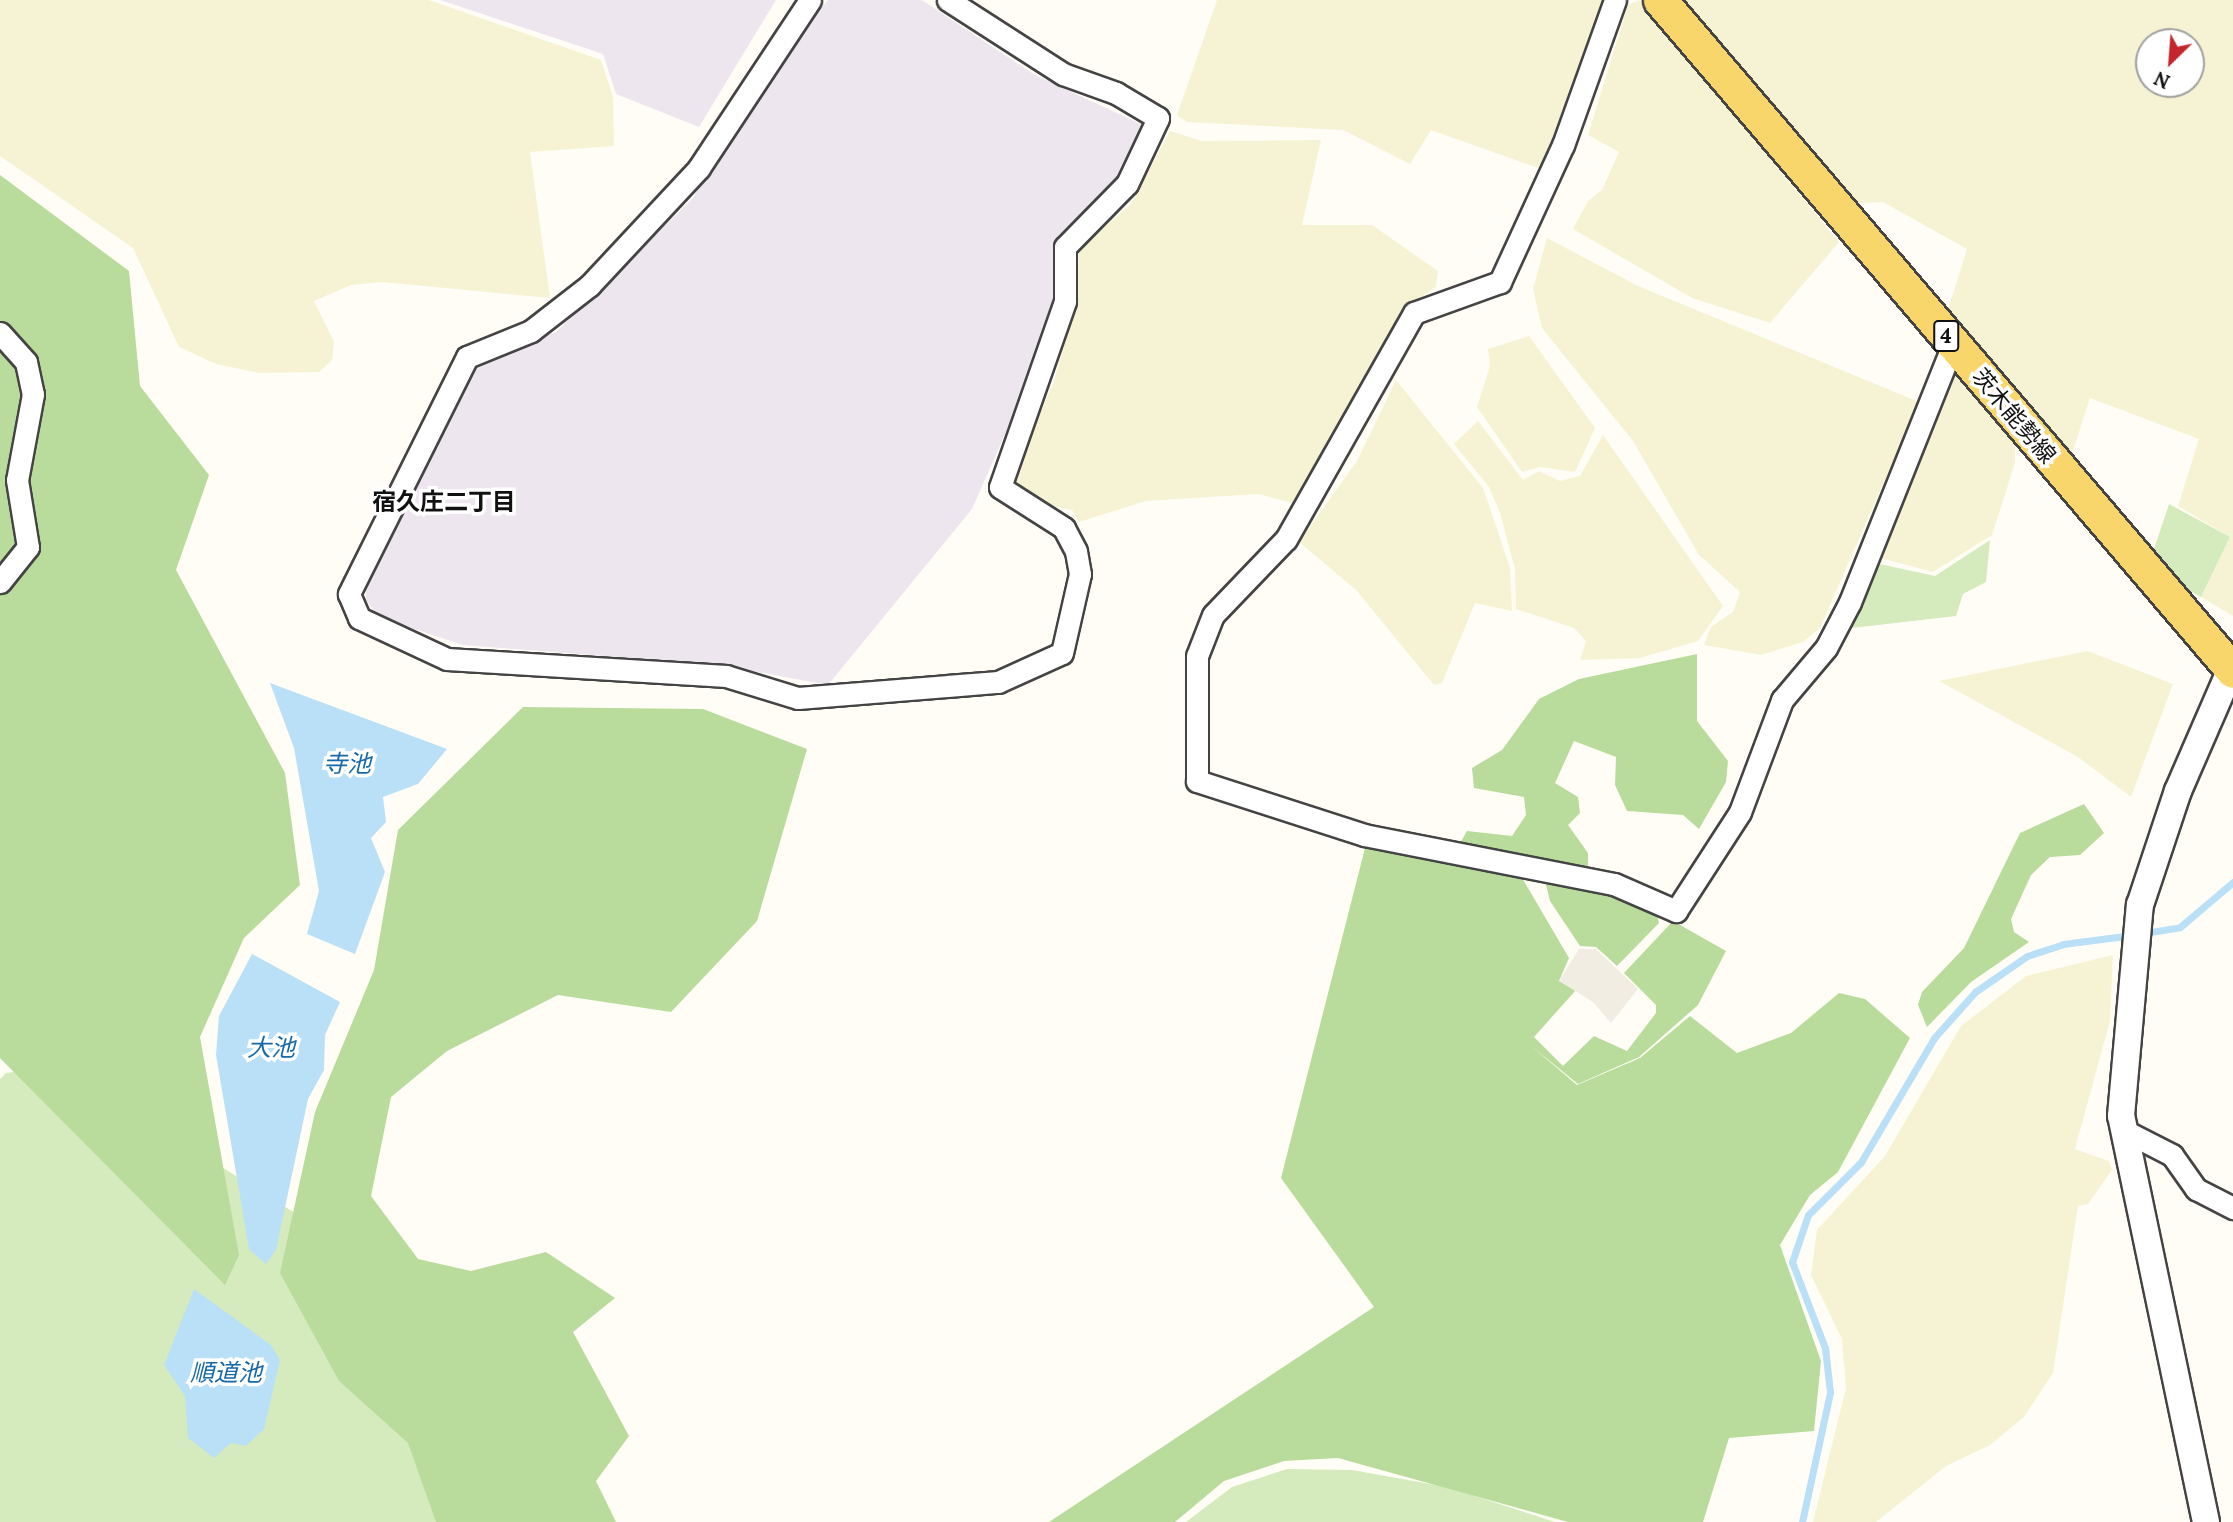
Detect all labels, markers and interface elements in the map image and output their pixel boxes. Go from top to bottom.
north arrow [2135,28,2205,98]
text: N [2150,66,2174,94]
road number: 4 [1932,318,1960,354]
street label: 茨木能勢線 [1966,363,2062,469]
district label: 宿久庄二丁目 [372,488,516,516]
water label: 寺池 [323,750,371,778]
water label: 大池 [247,1034,295,1062]
water label: 順道池 [190,1359,262,1387]

